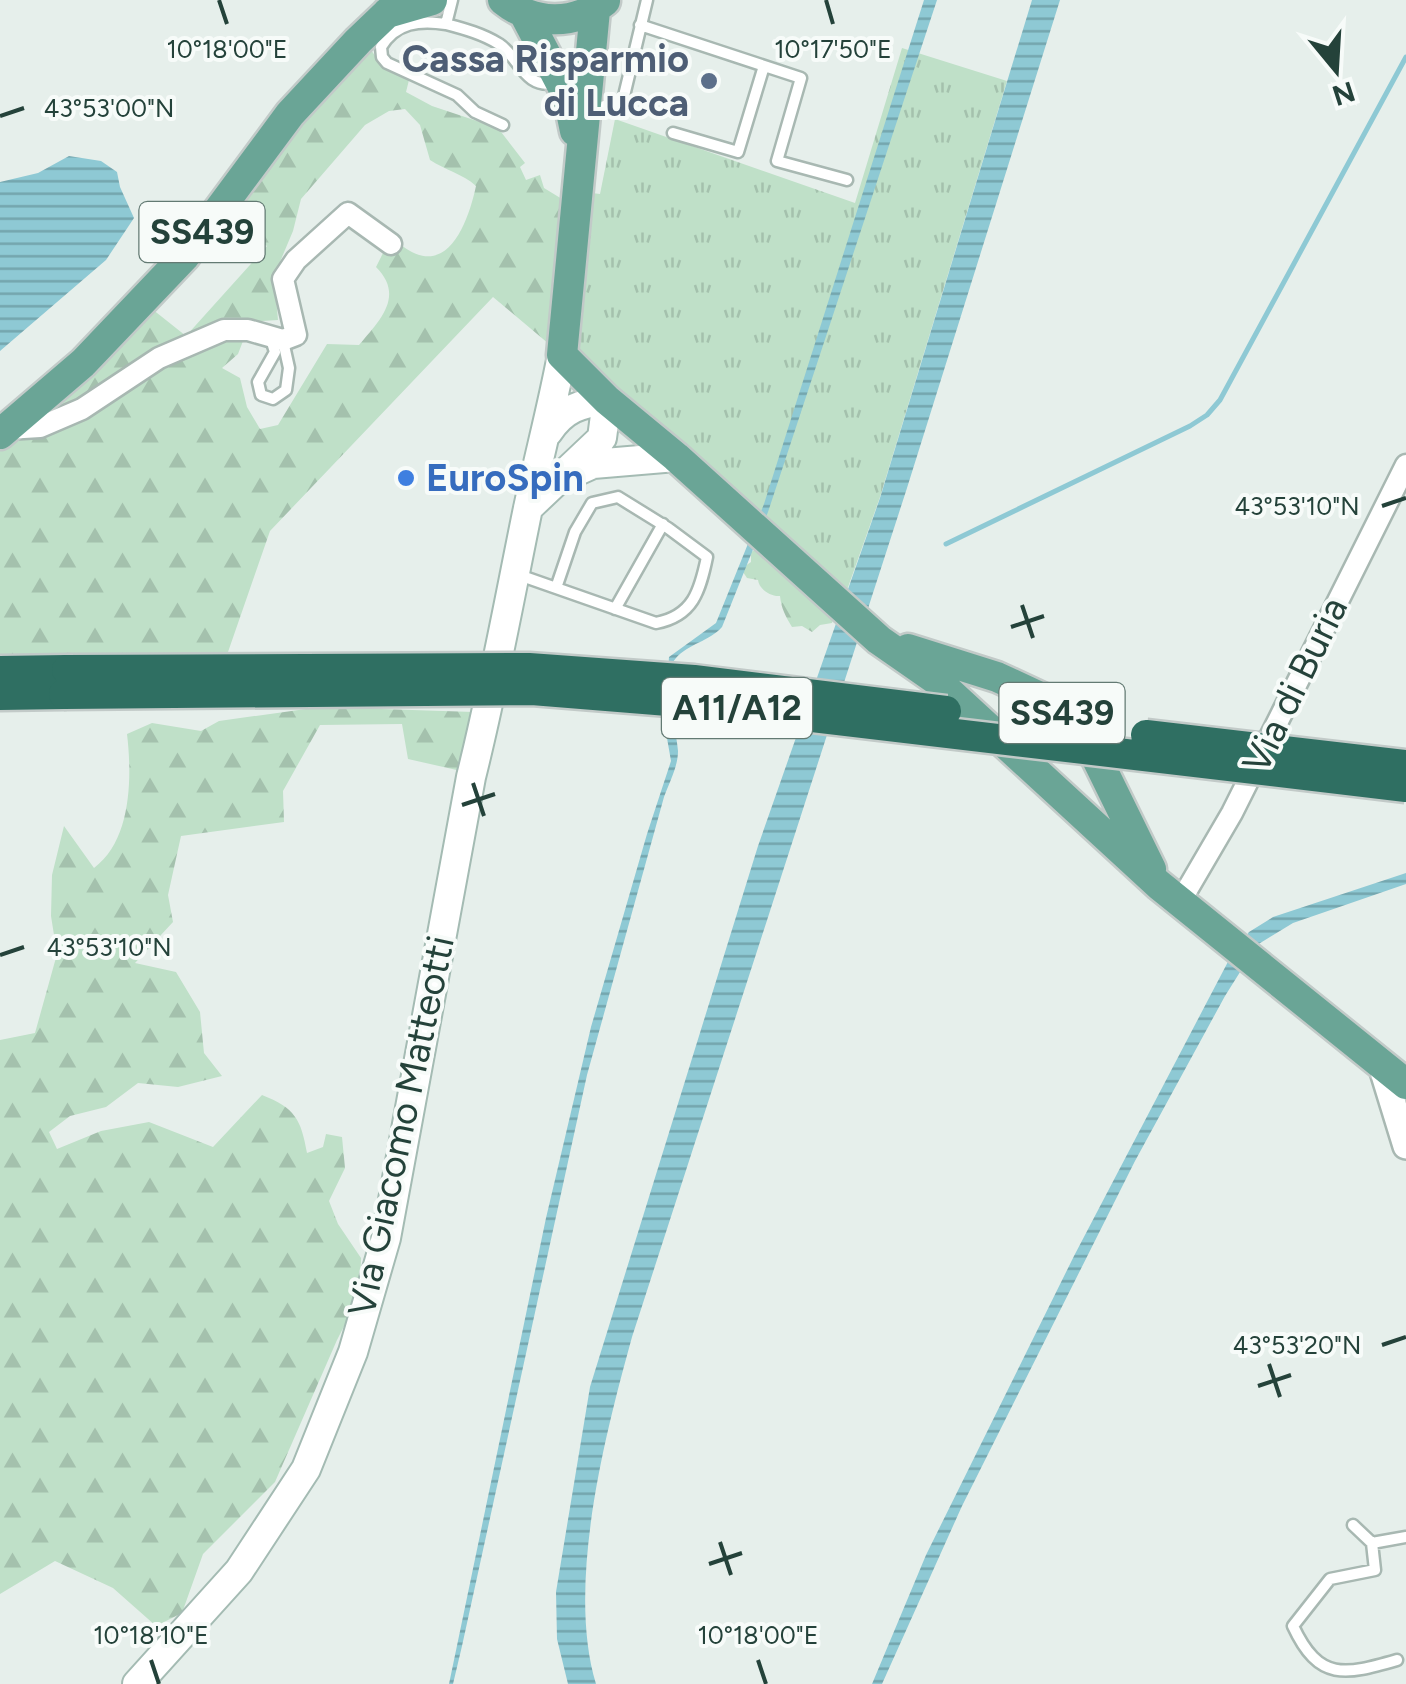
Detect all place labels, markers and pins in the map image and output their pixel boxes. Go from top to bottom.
place label: Cassa Risparmio di Lucca [402,36,689,126]
marker: Cassa Risparmio di Lucca [698,70,720,92]
place label: EuroSpin [426,455,584,501]
marker: EuroSpin [395,467,417,489]

